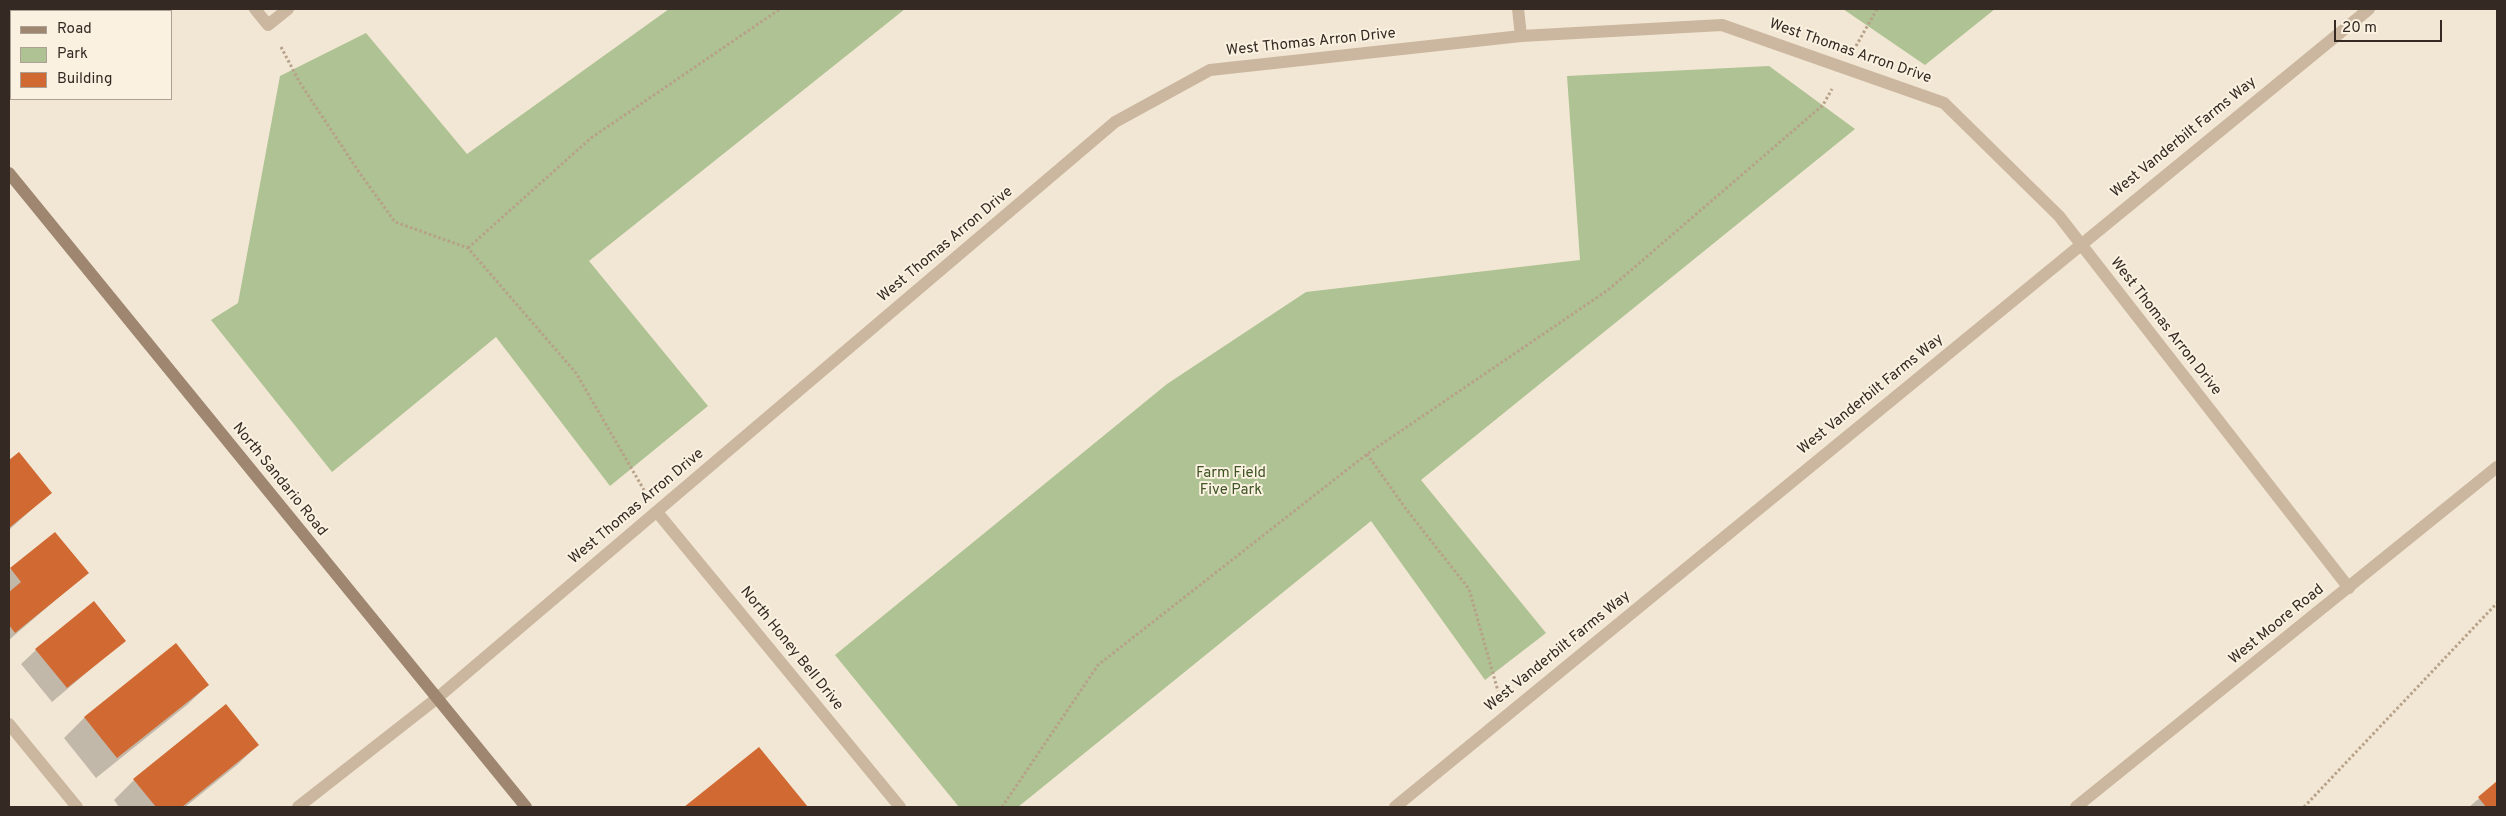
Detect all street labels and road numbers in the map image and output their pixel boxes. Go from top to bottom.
street label: West Thomas Arron Drive [1766,16,1934,88]
street label: West Thomas Arron Drive [1225,25,1397,61]
street label: West Vanderbilt Farms Way [2108,74,2260,202]
street label: West Thomas Arron Drive [875,183,1017,307]
street label: West Thomas Arron Drive [2105,254,2225,400]
street label: West Vanderbilt Farms Way [1795,331,1947,459]
street label: North Sandario Road [228,420,330,540]
street label: West Thomas Arron Drive [566,445,708,569]
street label: West Moore Road [2226,581,2328,669]
street label: North Honey Bell Drive [736,583,846,715]
street label: West Vanderbilt Farms Way [1482,588,1634,716]

